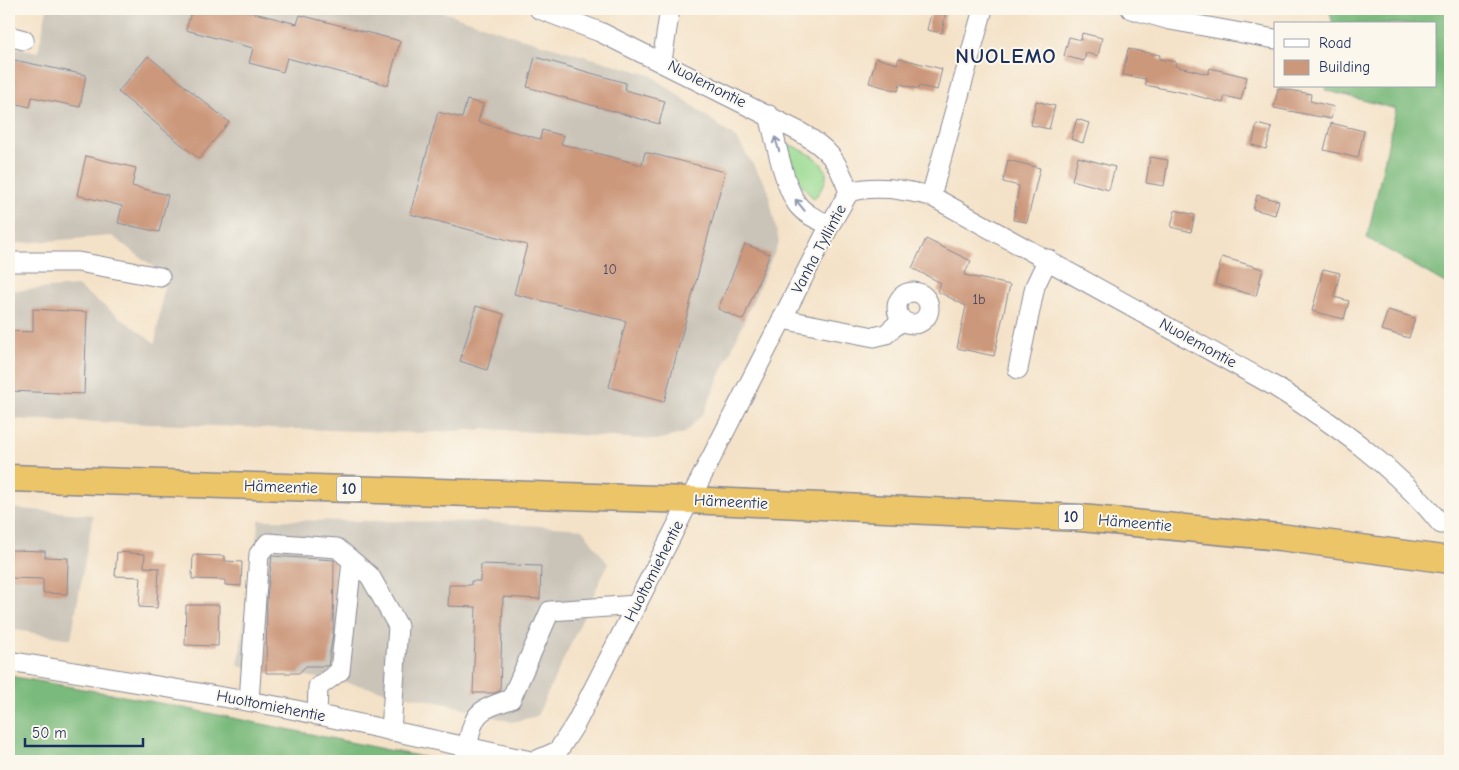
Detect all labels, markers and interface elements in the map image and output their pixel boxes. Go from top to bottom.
legend [1274,22,1436,88]
text: Road [1319,34,1351,52]
district label: NUOLEMO [955,44,1057,68]
street label: Nuolemontie [665,57,749,111]
text: Building [1319,58,1370,76]
one-way arrow [771,136,781,152]
one-way arrow [795,198,805,212]
street label: Vanha Tyllintie [788,201,850,297]
house number: 10 [603,261,617,278]
house number: 1b [972,291,986,308]
street label: Nuolemontie [1156,314,1240,372]
road number: 10 [336,476,362,502]
street label: Hämeentie [244,477,318,497]
street label: Hämeentie [693,491,769,513]
road number: 10 [1058,504,1084,530]
street label: Hämeentie [1097,511,1173,535]
street label: Huoltomiehentie [621,518,687,624]
street label: Huoltomiehentie [215,687,327,725]
scale bar [25,715,142,747]
text: 50 m [32,724,67,742]

